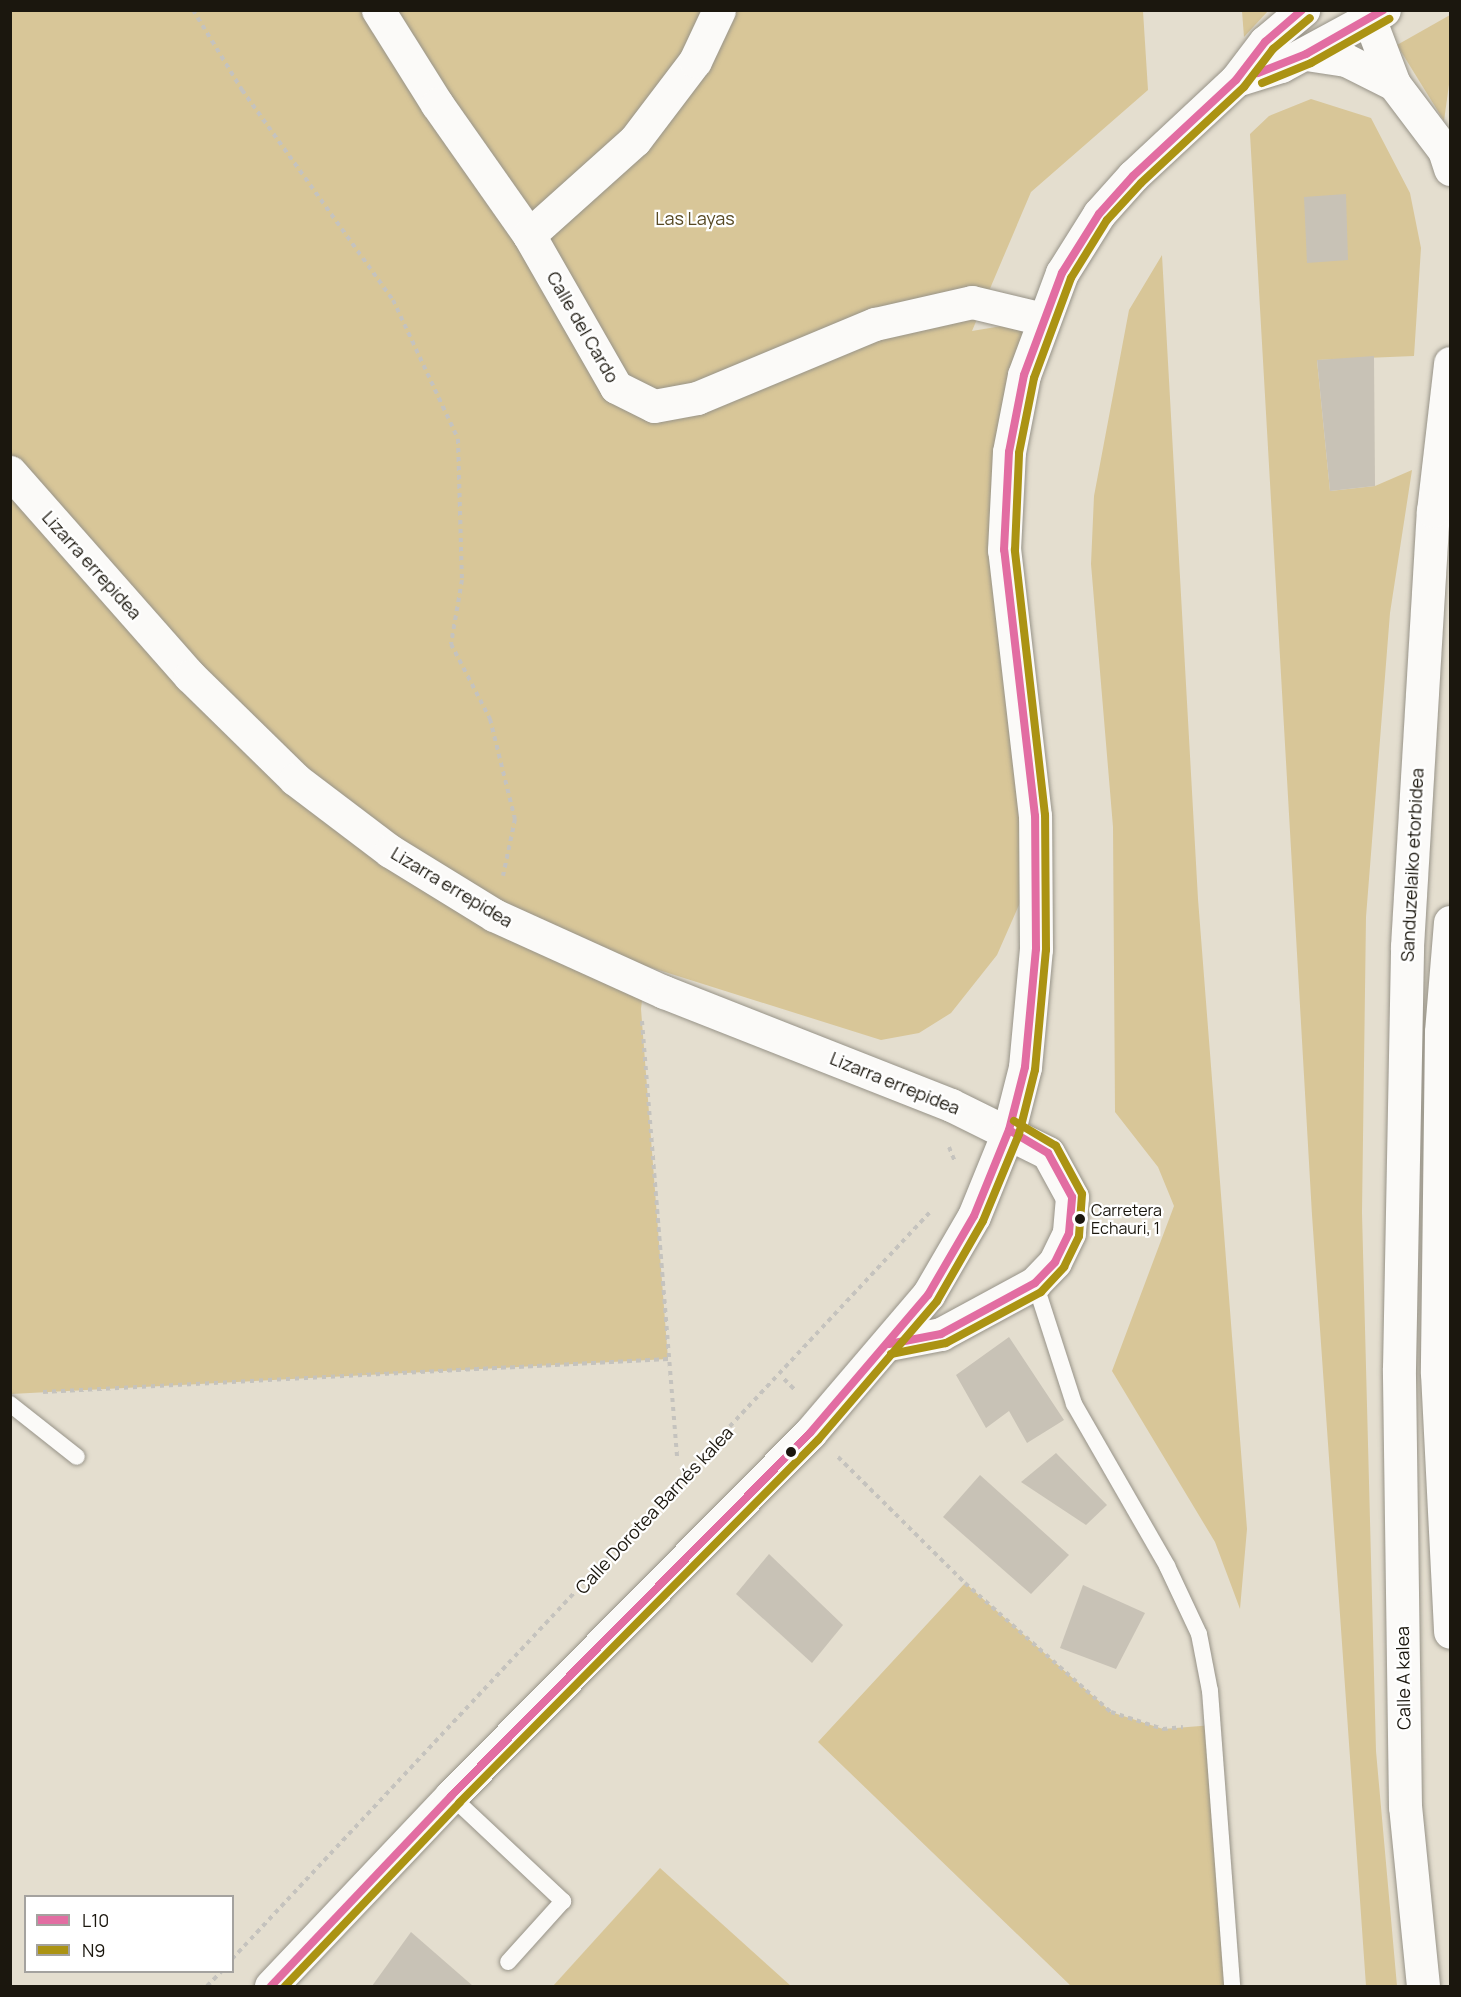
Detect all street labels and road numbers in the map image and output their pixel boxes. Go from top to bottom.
street label: Calle del Cardo [542,268,624,386]
street label: Lizarra errepidea [38,506,146,624]
street label: Sanduzelaiko etorbidea [1396,767,1428,963]
street label: Lizarra errepidea [387,842,517,932]
street label: Lizarra errepidea [827,1047,963,1119]
street label: Calle Dorotea Barnés kalea [571,1422,737,1598]
street label: Calle A kalea [1391,1626,1415,1730]

